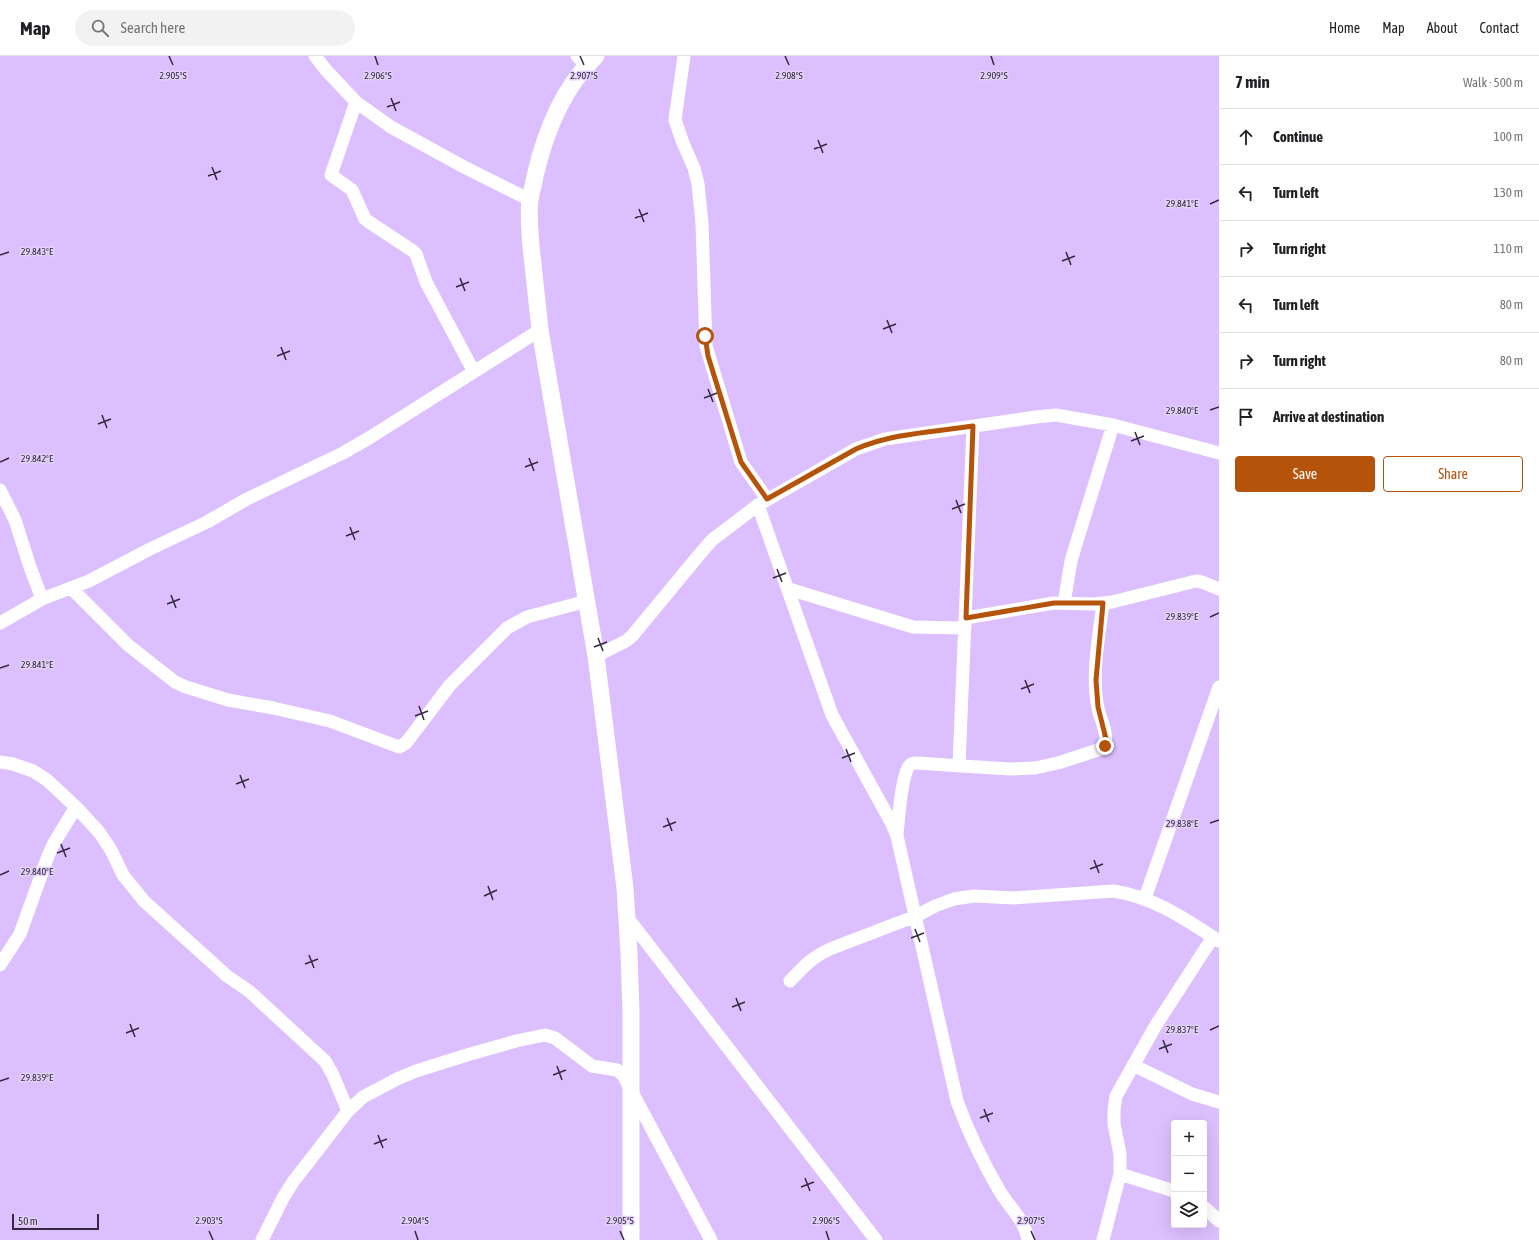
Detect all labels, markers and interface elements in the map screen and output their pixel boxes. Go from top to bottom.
search box [75,10,355,46]
text: Map [20,17,51,39]
icon: search [89,17,111,39]
text: Search here [121,19,185,36]
text: Home [1329,20,1360,36]
text: Map [1382,20,1405,36]
text: About [1427,20,1458,36]
text: Contact [1480,20,1519,36]
text: 2.905°S [159,70,187,81]
text: 2.906°S [364,70,392,81]
text: 2.907°S [570,70,598,81]
text: 2.908°S [775,70,803,81]
text: 2.909°S [980,70,1008,81]
text: 7 min [1235,72,1270,92]
text: Walk · 500 m [1463,75,1523,90]
icon: ahead [1235,126,1257,148]
text: Continue [1273,128,1323,145]
text: 100 m [1494,129,1523,144]
icon: left [1235,182,1257,204]
text: Turn left [1273,184,1319,201]
text: 130 m [1494,185,1523,200]
text: 29.841°E [1166,198,1199,209]
icon: right [1235,238,1257,260]
text: Turn right [1273,240,1326,257]
text: 110 m [1494,241,1523,256]
text: 29.843°E [21,246,54,257]
icon: left [1235,294,1257,316]
text: Turn left [1273,296,1319,313]
text: 80 m [1500,297,1523,312]
route start [696,327,714,345]
icon: right [1235,350,1257,372]
text: Turn right [1273,352,1326,369]
text: 80 m [1500,353,1523,368]
text: 29.840°E [1166,405,1199,416]
icon: arrive [1235,406,1257,428]
text: Arrive at destination [1273,408,1384,425]
text: 29.842°E [21,453,54,464]
button: Save [1235,456,1375,492]
button: Share [1383,456,1523,492]
text: 29.839°E [1166,611,1199,622]
text: 29.841°E [21,659,54,670]
route end [1096,737,1114,755]
text: 29.838°E [1166,818,1199,829]
text: 29.840°E [21,866,54,877]
text: 29.837°E [1166,1024,1199,1035]
text: 29.839°E [21,1072,54,1083]
map controls [1171,1120,1207,1228]
button: + [1171,1120,1207,1156]
button: − [1171,1156,1207,1192]
button: layers [1171,1192,1207,1228]
scale bar [12,1212,99,1231]
text: 50 m [18,1215,38,1227]
text: 2.903°S [195,1215,223,1226]
text: 2.904°S [401,1215,429,1226]
text: 2.905°S [606,1215,634,1226]
text: 2.906°S [812,1215,840,1226]
text: 2.907°S [1017,1215,1045,1226]

